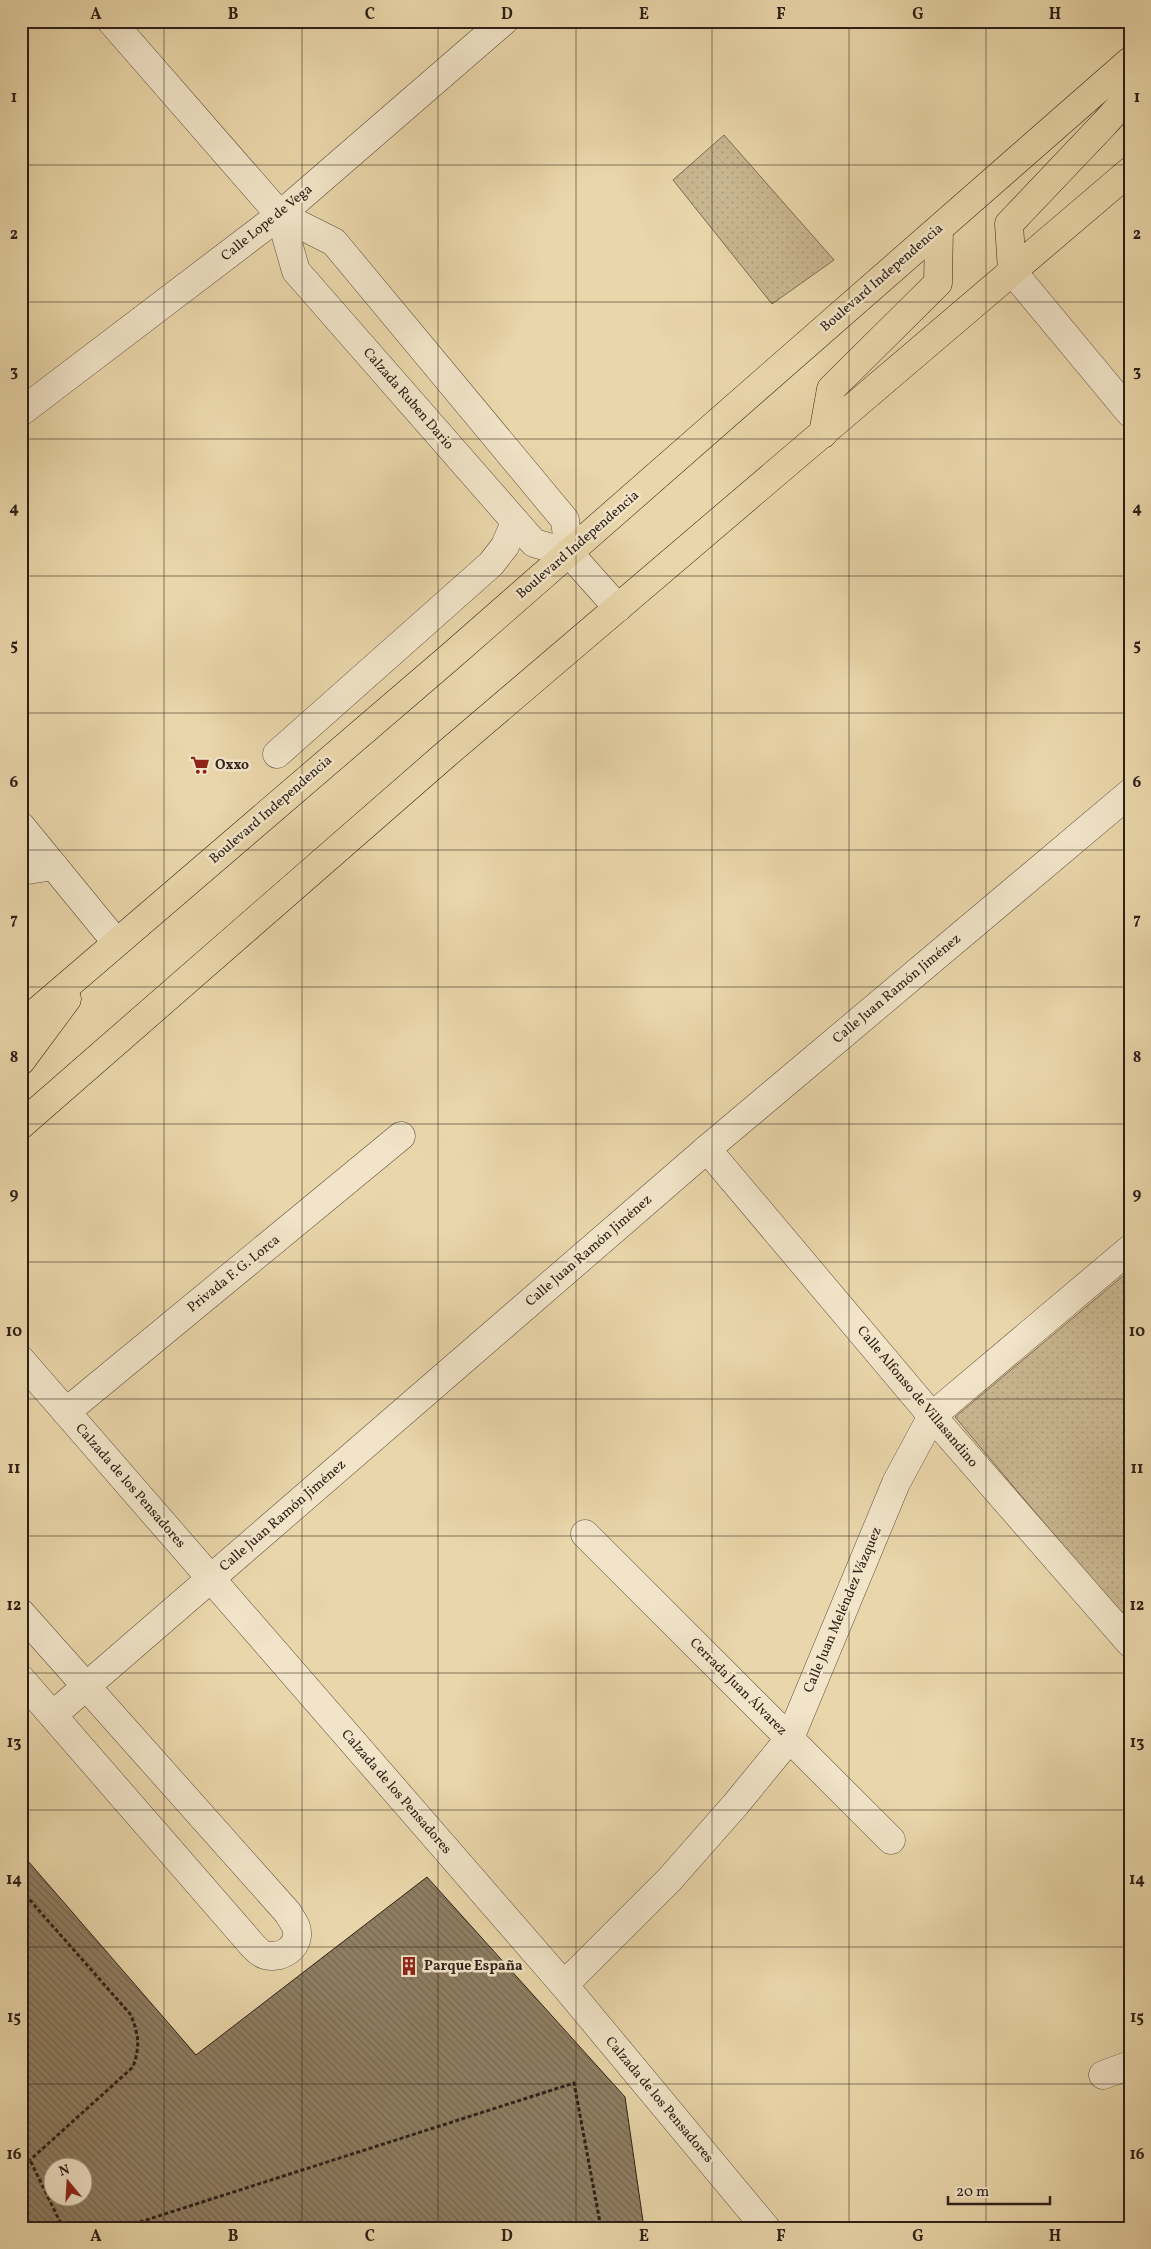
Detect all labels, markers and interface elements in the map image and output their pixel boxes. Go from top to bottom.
text: A [90,4,102,26]
text: B [228,4,239,26]
text: C [365,4,375,26]
text: D [501,4,513,26]
text: E [639,4,649,26]
text: F [776,4,786,26]
text: G [912,4,924,26]
text: H [1049,4,1061,26]
text: 1 [11,87,17,109]
text: 1 [1134,87,1140,109]
street label: Calle Lope de Vega [217,180,317,266]
street label: Boulevard Independencia [817,219,947,337]
text: 2 [10,224,18,246]
text: 2 [1133,224,1141,246]
street label: Calzada Ruben Dario [358,344,458,454]
text: 3 [10,361,18,383]
text: 3 [1133,361,1141,383]
street label: Boulevard Independencia [513,486,643,604]
text: 4 [9,498,19,520]
text: 4 [1132,498,1142,520]
text: 5 [10,635,18,657]
text: 5 [1133,635,1141,657]
street label: Boulevard Independencia [206,751,336,869]
supermarket icon: Oxxo [189,754,211,776]
place label: Oxxo [215,756,249,775]
text: 6 [10,772,19,794]
text: 6 [1133,772,1142,794]
text: 7 [10,909,18,931]
text: 7 [1133,909,1141,931]
street label: Calle Juan Ramón Jiménez [829,930,965,1048]
text: 8 [10,1047,18,1069]
text: 8 [1133,1047,1141,1069]
text: 9 [10,1184,19,1206]
text: 9 [1133,1184,1142,1206]
street label: Calle Juan Ramón Jiménez [522,1191,656,1311]
street label: Privada F. G. Lorca [184,1231,284,1317]
text: 10 [6,1321,22,1343]
text: 10 [1129,1321,1145,1343]
street label: Calle Alfonso de Villasandino [852,1322,982,1472]
street label: Calzada de los Pensadores [71,1420,189,1552]
street label: Calle Juan Ramón Jiménez [216,1456,350,1576]
text: 11 [8,1458,20,1480]
text: 11 [1131,1458,1143,1480]
street label: Calle Juan Meléndez Vázquez [799,1524,887,1696]
text: 12 [7,1595,21,1617]
text: 12 [1130,1595,1144,1617]
street label: Cerrada Juan Álvarez [685,1634,791,1740]
street label: Calzada de los Pensadores [337,1726,455,1858]
text: 13 [7,1732,21,1754]
text: 13 [1130,1732,1144,1754]
text: 14 [6,1869,22,1891]
text: 14 [1129,1869,1145,1891]
building icon: Parque España [398,1955,420,1977]
place label: Parque España [424,1957,523,1976]
text: 15 [7,2007,21,2029]
text: 15 [1130,2007,1144,2029]
street label: Calzada de los Pensadores [601,2033,717,2167]
text: 16 [6,2144,22,2166]
text: 16 [1129,2144,1145,2166]
north arrow [42,2156,92,2206]
text: N [57,2160,72,2182]
scale bar [948,2174,1051,2206]
text: 20 m [956,2182,989,2203]
text: A [90,2226,102,2248]
text: B [228,2226,239,2248]
text: C [365,2226,375,2248]
text: D [501,2226,513,2248]
text: E [639,2226,649,2248]
text: F [776,2226,786,2248]
text: G [912,2226,924,2248]
text: H [1049,2226,1061,2248]

